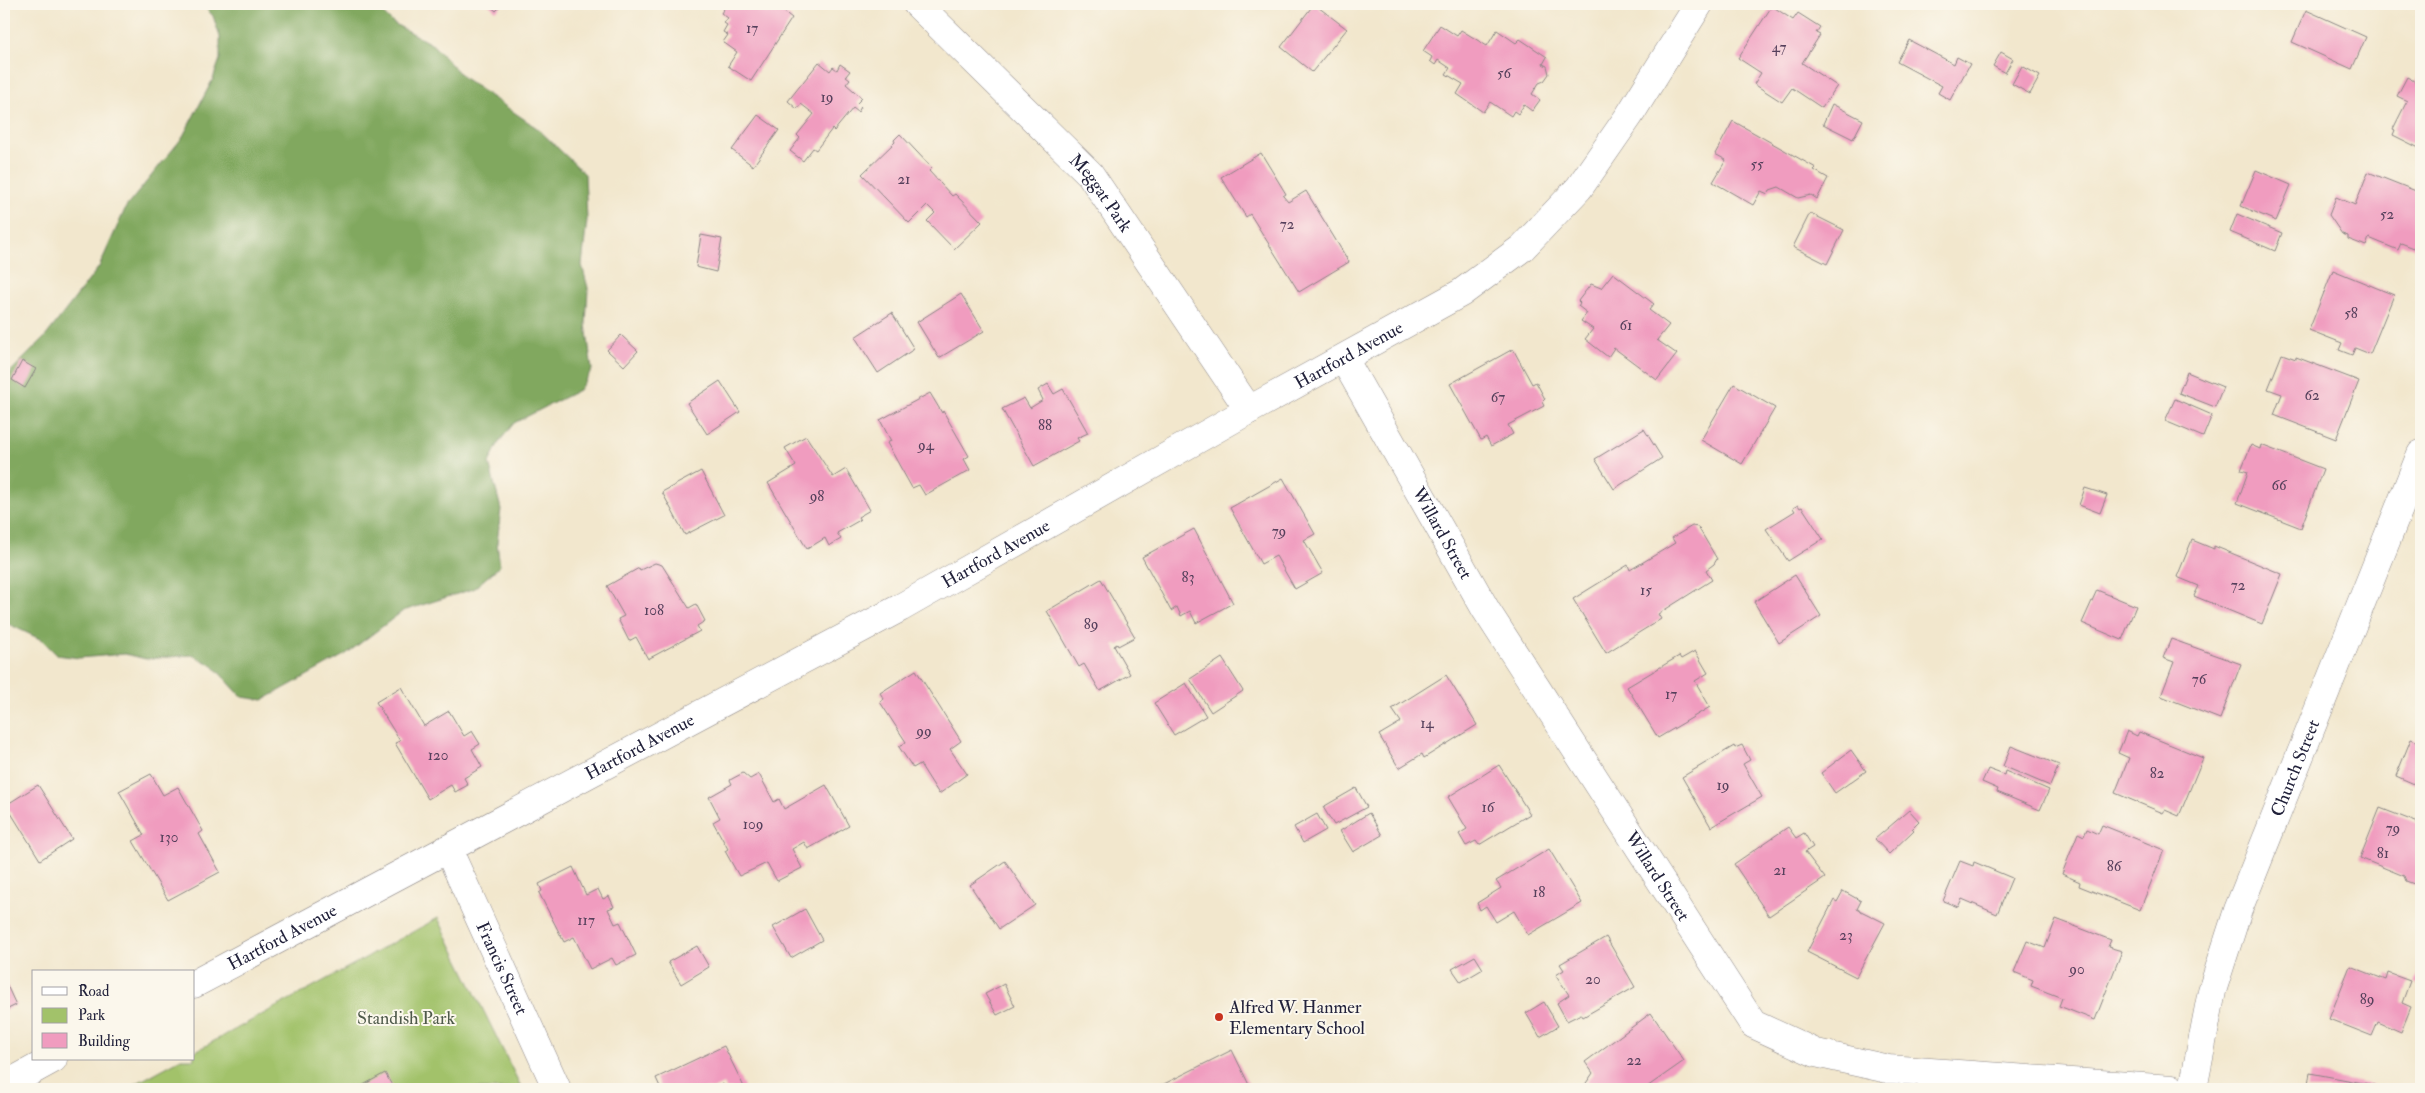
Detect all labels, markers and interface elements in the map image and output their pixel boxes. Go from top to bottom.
house number: 17 [746,19,758,38]
house number: 47 [1772,38,1786,57]
house number: 56 [1497,64,1512,83]
house number: 19 [821,88,833,107]
street label: Meggat Park [1064,149,1137,237]
house number: 55 [1750,155,1764,174]
house number: 21 [898,170,910,189]
house number: 52 [2380,205,2394,224]
house number: 72 [1280,215,1295,234]
house number: 58 [2344,304,2358,323]
street label: Hartford Avenue [1290,316,1407,394]
house number: 61 [1620,316,1632,335]
house number: 62 [2304,386,2320,405]
house number: 67 [1491,388,1505,407]
house number: 88 [1038,416,1052,435]
house number: 94 [917,436,935,455]
house number: 66 [2271,476,2288,495]
street label: Willard Street [1407,482,1478,583]
house number: 98 [809,487,824,506]
street label: Hartford Avenue [938,514,1054,593]
house number: 79 [1272,522,1286,541]
house number: 83 [1182,568,1194,587]
house number: 72 [2231,576,2246,595]
house number: 15 [1640,581,1652,600]
house number: 108 [644,601,664,620]
house number: 89 [1084,615,1098,634]
house number: 76 [2192,670,2208,689]
house number: 17 [1665,685,1677,704]
street label: Hartford Avenue [581,708,699,785]
house number: 14 [1420,714,1435,733]
street label: Church Street [2265,716,2325,820]
house number: 99 [915,722,932,741]
house number: 120 [428,746,448,765]
house number: 82 [2150,764,2165,783]
house number: 19 [1717,776,1729,795]
house number: 16 [1482,798,1496,817]
house number: 109 [743,815,763,834]
house number: 79 [2386,819,2400,838]
street label: Willard Street [1620,826,1695,926]
house number: 130 [160,828,178,847]
house number: 81 [2377,844,2389,863]
house number: 86 [2107,857,2123,876]
house number: 21 [1774,861,1786,880]
house number: 18 [1533,883,1545,902]
street label: Hartford Avenue [224,898,341,975]
house number: 117 [577,911,595,930]
street label: Francis Street [471,918,533,1019]
house number: 23 [1839,926,1853,945]
house number: 90 [2068,960,2085,979]
legend [32,970,195,1060]
house number: 20 [1585,970,1601,989]
text: Road [78,982,110,1001]
house number: 89 [2360,990,2374,1009]
place label: Alfred W. Hanmer Elementary School [1228,996,1365,1040]
text: Park [78,1006,105,1025]
park label: Standish Park [357,1007,455,1030]
marker: Alfred W. Hanmer Elementary School [1213,1011,1225,1023]
text: Building [78,1032,130,1051]
house number: 22 [1626,1051,1642,1070]

